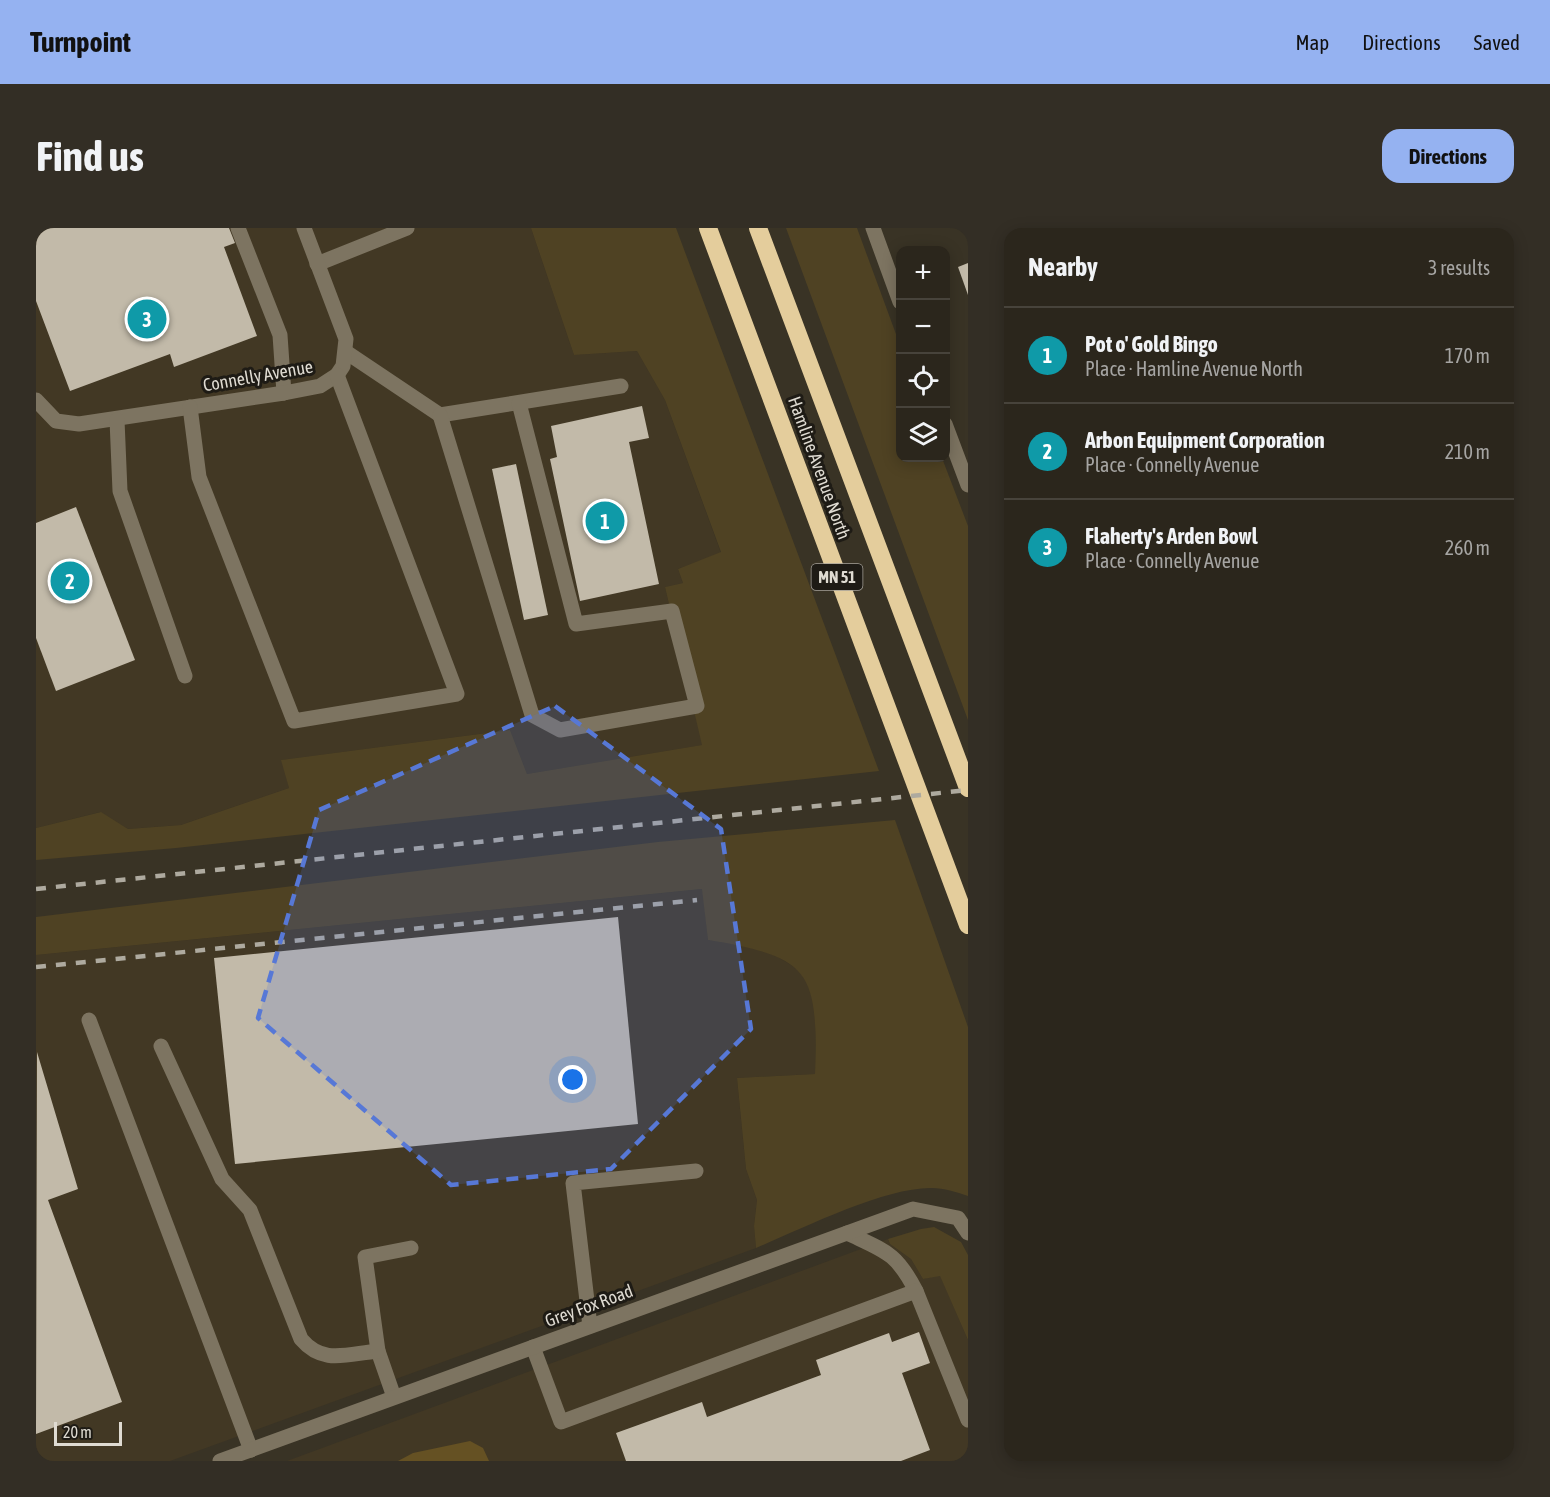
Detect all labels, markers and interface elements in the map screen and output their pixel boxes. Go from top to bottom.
text: Turnpoint [30,26,131,58]
text: Map [1295,30,1329,54]
text: Directions [1362,30,1441,54]
text: Saved [1474,30,1520,54]
button: Directions [1382,129,1514,183]
text: Find us [36,132,144,180]
map controls [896,246,950,462]
button: + [896,246,950,300]
text: Nearby [1028,252,1098,282]
text: 3 results [1428,256,1490,279]
pin: 3 [128,296,166,341]
button: − [896,300,950,354]
text: Pot o' Gold Bingo [1085,331,1218,357]
text: 1 [1043,344,1052,367]
text: 170 m [1445,344,1490,367]
button: locate [896,354,950,408]
street label: Connelly Avenue [201,356,315,396]
text: Place · Hamline Avenue North [1085,357,1303,380]
street label: Hamline Avenue North [784,394,855,542]
button: layers [896,408,950,462]
text: Arbon Equipment Corporation [1085,427,1325,453]
text: 2 [1043,440,1052,463]
text: 210 m [1445,440,1490,463]
text: Place · Connelly Avenue [1085,453,1259,476]
pin: 1 [586,498,624,544]
text: Flaherty's Arden Bowl [1085,523,1258,549]
text: 3 [1043,536,1052,559]
text: 260 m [1445,536,1490,559]
text: Place · Connelly Avenue [1085,549,1259,572]
pin: 2 [51,558,90,604]
road number: MN 51 [812,564,862,590]
your location [558,1065,587,1094]
street label: Grey Fox Road [542,1280,636,1331]
scale bar [54,1419,122,1446]
text: 20 m [63,1423,92,1441]

